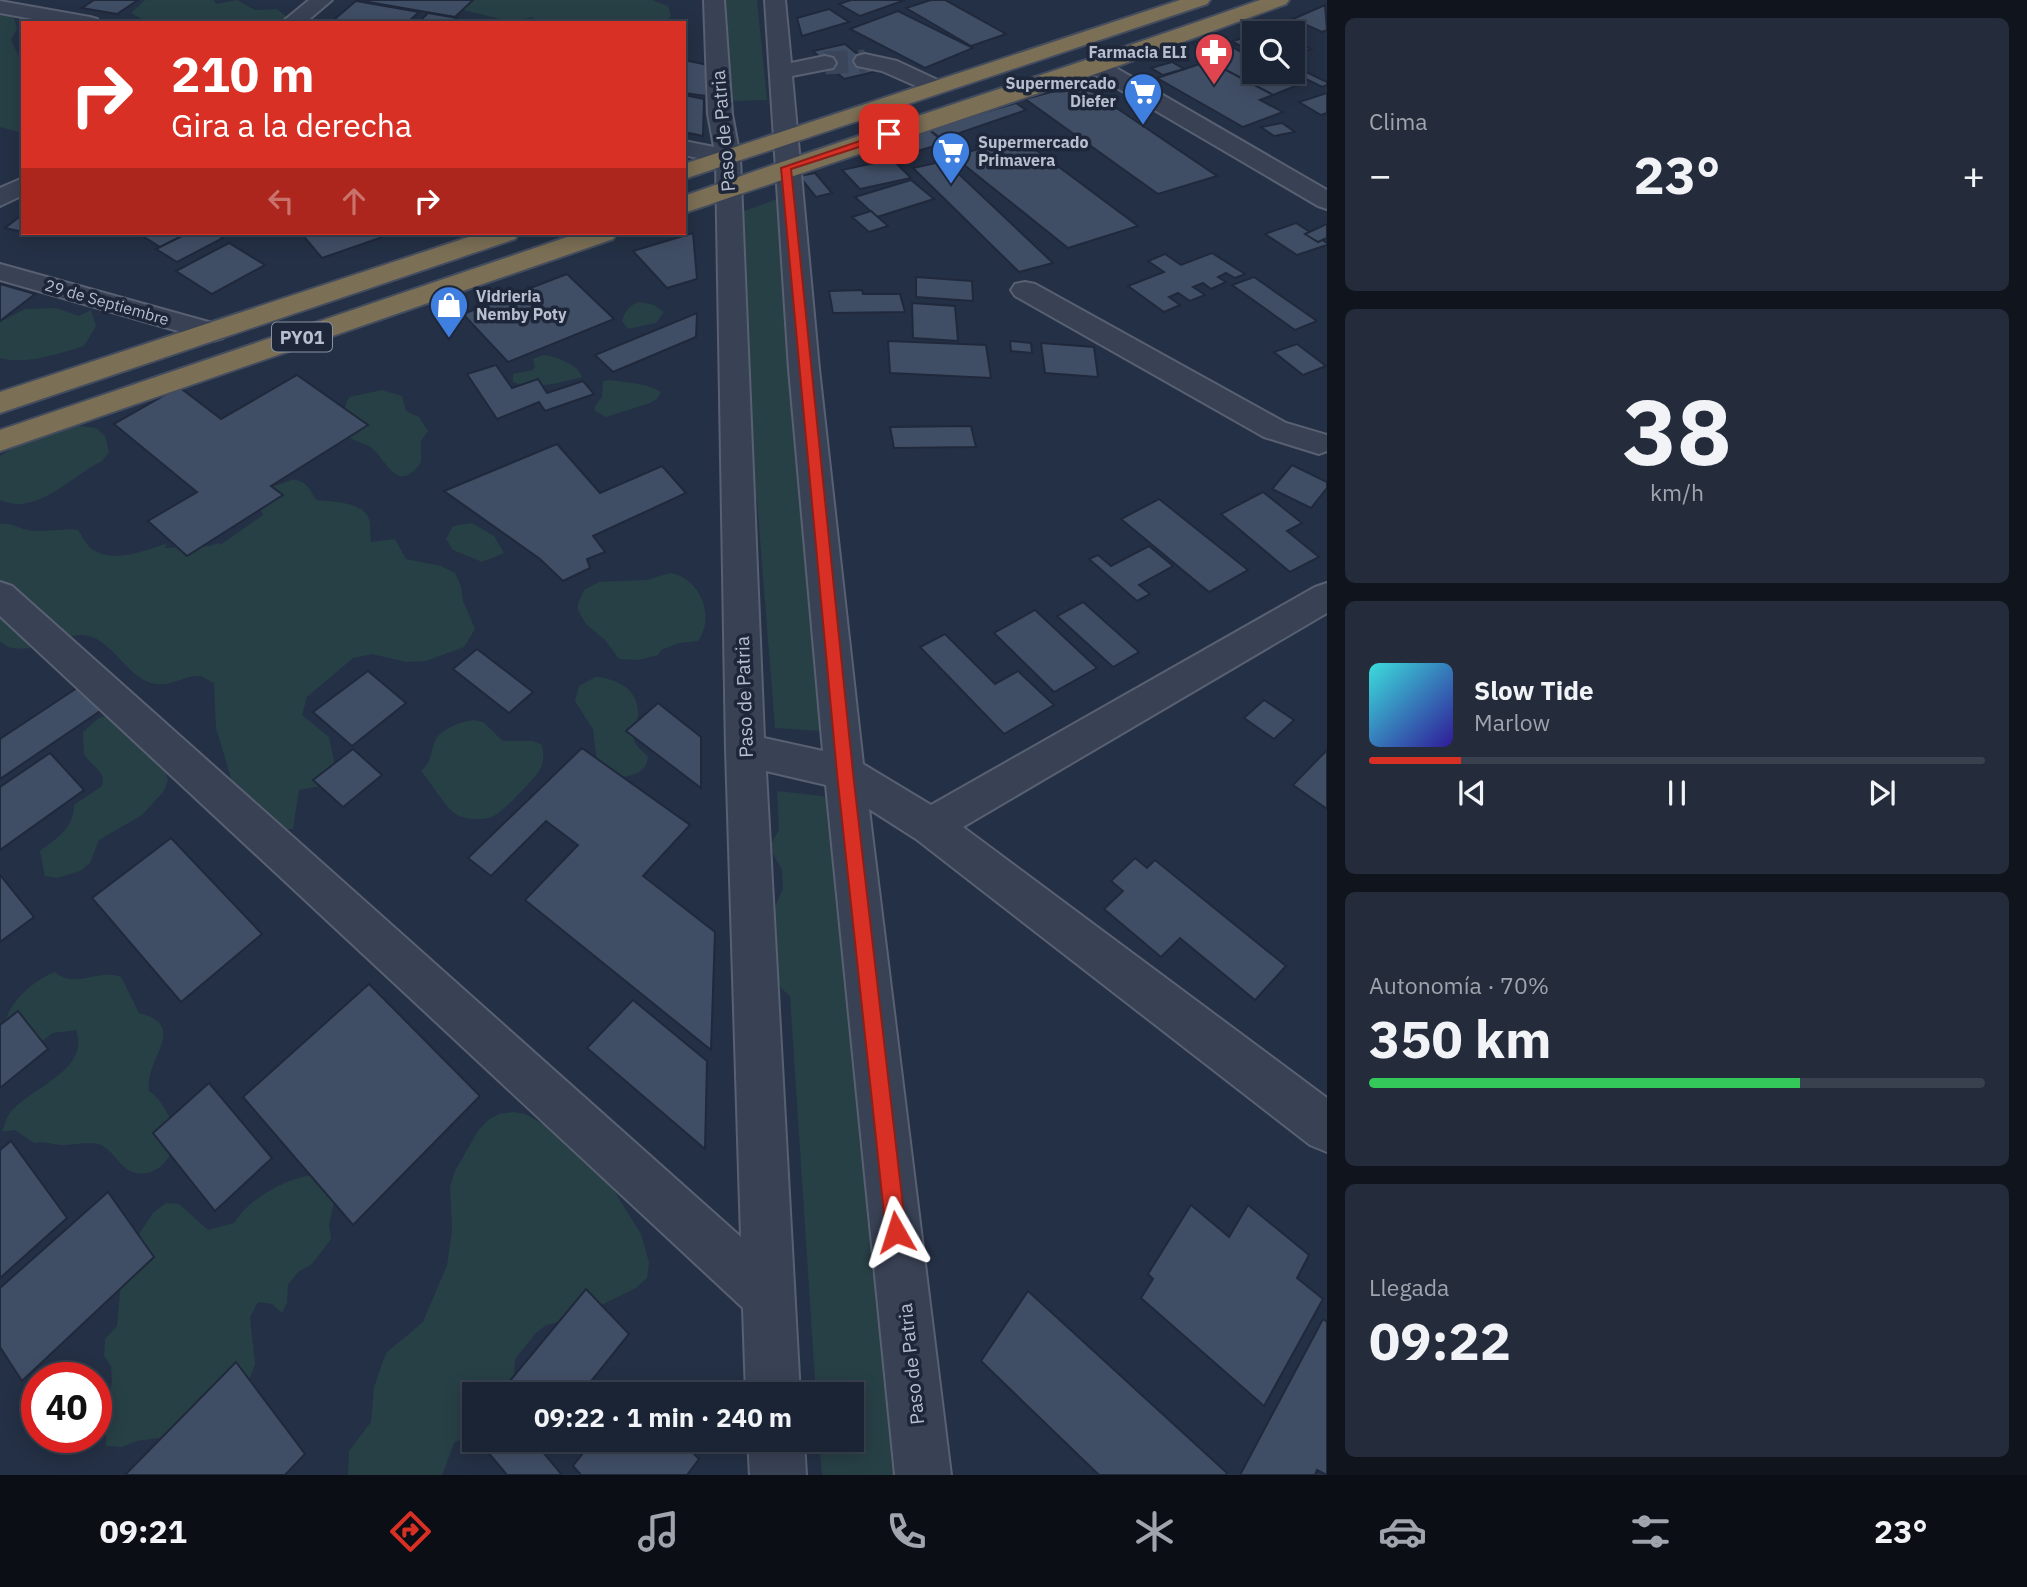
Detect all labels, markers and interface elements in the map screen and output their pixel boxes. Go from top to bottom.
map controls [1242,21,1305,84]
button: search [1242,21,1305,84]
pharmacy icon: Farmacia ELI [1193,31,1235,86]
text: 210 m [171,42,315,105]
place label: Farmacia ELI [1088,42,1187,62]
icon: right [56,49,147,140]
street label: Paso de Patria [706,69,740,193]
supermarket icon: Supermercado Diefer [1122,71,1164,126]
place label: Supermercado Diefer [1005,73,1117,111]
text: Gira a la derecha [171,104,412,146]
pin [859,104,919,164]
text: Clima [1369,106,1428,136]
icon: arrive [870,115,908,153]
supermarket icon: Supermercado Primavera [930,130,972,185]
place label: Supermercado Primavera [978,132,1089,170]
text: 23° [1634,141,1720,208]
text: − [1369,150,1392,199]
text: + [1962,150,1985,199]
icon: left [262,182,300,220]
icon: ahead [335,182,373,220]
icon: right [408,182,446,220]
street label: 29 de Septiembre [43,275,172,329]
shop icon: Vidrieria Nemby Poty [428,284,470,339]
place label: Vidrieria Nemby Poty [476,286,567,324]
road number: PY01 [272,323,332,352]
text: 38 [1622,372,1732,490]
text: km/h [1650,477,1704,507]
street label: Paso de Patria [730,636,758,758]
text: Slow Tide [1474,673,1594,707]
text: Marlow [1474,707,1550,737]
icon: previous [1453,774,1491,812]
icon: pause [1658,774,1696,812]
icon: next [1863,774,1901,812]
text: Autonomía · 70% [1369,970,1549,1000]
text: 350 km [1369,1005,1551,1072]
position arrow [859,1195,933,1269]
text: Llegada [1369,1272,1449,1302]
street label: Paso de Patria [893,1302,929,1426]
text: 09:22 [1369,1307,1511,1374]
speed limit sign: 40 [21,1362,112,1453]
text: 09:22 · 1 min · 240 m [534,1400,792,1434]
icon: directions [386,1507,435,1556]
icon: music [634,1507,683,1556]
icon: phone [882,1507,931,1556]
icon: climate [1130,1507,1179,1556]
icon: car [1378,1507,1427,1556]
icon: filters [1626,1507,1675,1556]
text: 09:21 [100,1510,187,1552]
text: 23° [1874,1510,1927,1552]

